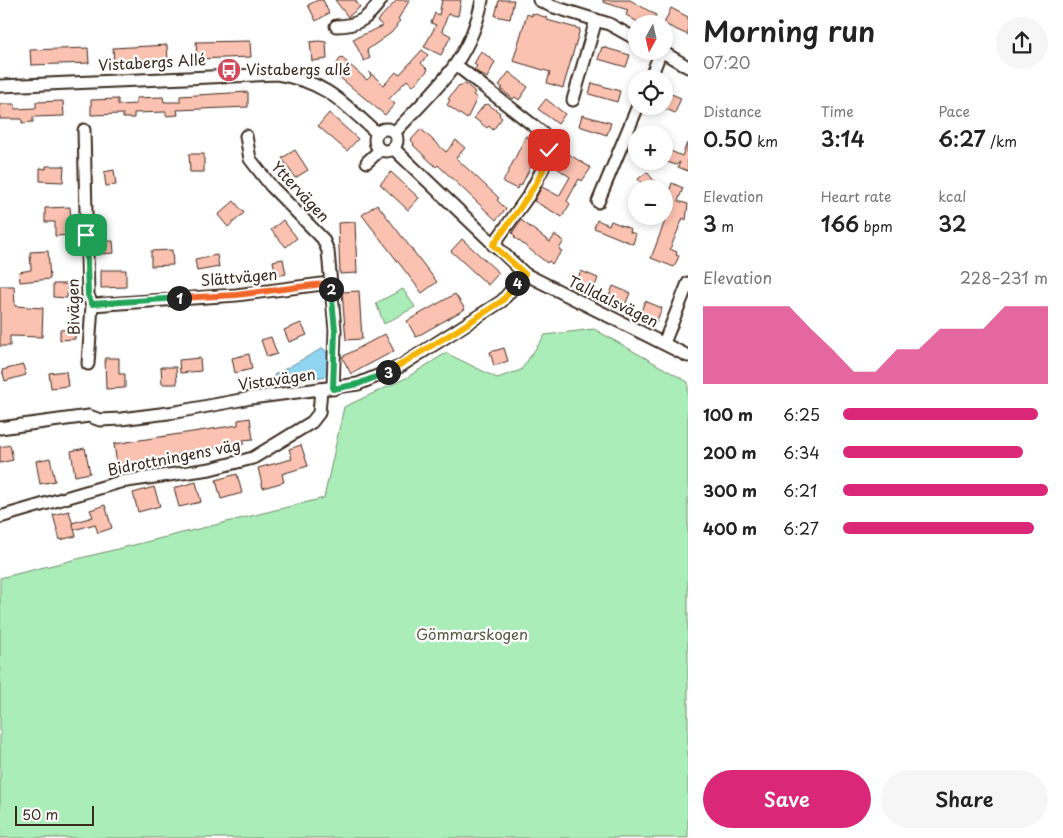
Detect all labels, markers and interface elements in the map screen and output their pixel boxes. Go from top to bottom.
text: Morning run [703,9,875,52]
north arrow [628,15,672,60]
map controls [628,15,673,225]
button: share [996,17,1048,69]
street label: Vistabergs Allé [97,47,206,76]
text: 07:20 [703,50,751,74]
bus stop icon: Vistabergs allé [216,57,242,83]
place label: Vistabergs allé [246,57,351,80]
button: locate [628,70,673,115]
text: Distance [703,101,762,122]
text: Time [821,101,854,122]
text: Pace [938,101,970,122]
text: 0.50 [703,122,752,154]
text: 3:14 [821,122,865,154]
text: 6:27 [938,122,986,154]
button: + [628,125,673,170]
pin [528,129,570,171]
text: km [752,131,778,152]
text: /km [986,131,1017,152]
icon: check [535,136,563,164]
street label: Yttervägen [267,155,336,227]
button: − [628,180,673,225]
text: Elevation [703,186,763,207]
text: Heart rate [821,186,891,207]
text: kcal [938,186,966,207]
text: 3 [703,207,717,239]
text: 166 [821,207,859,239]
text: 32 [938,207,967,239]
pin [65,214,107,256]
text: m [717,216,734,237]
text: bpm [859,216,893,237]
icon: arrive [72,221,100,249]
street label: Slättvägen [199,262,278,291]
text: Elevation [703,265,772,289]
text: 228–231 m [960,265,1048,289]
street label: Talldalsvägen [564,269,663,333]
pin: 4 [504,270,530,296]
text: 4 [513,273,522,294]
pin: 2 [318,276,344,302]
street label: Bivägen [61,278,84,336]
text: 2 [327,279,336,300]
pin: 1 [166,286,192,310]
text: 1 [176,288,183,309]
pin: 3 [376,360,400,384]
street label: Vistavägen [237,362,317,395]
text: 3 [384,362,393,383]
text: 100 m [703,402,753,426]
text: 6:25 [783,402,820,426]
street label: Bidrottningens väg [105,432,242,481]
text: 200 m [703,440,757,464]
text: 6:34 [783,440,820,464]
text: 300 m [703,478,757,502]
text: 6:21 [783,478,817,502]
text: 400 m [703,516,757,540]
text: 6:27 [783,516,819,540]
park label: Gömmarskogen [416,622,528,645]
button: Save [703,770,871,828]
button: Share [881,770,1048,828]
scale bar [15,803,94,826]
text: 50 m [22,804,58,825]

